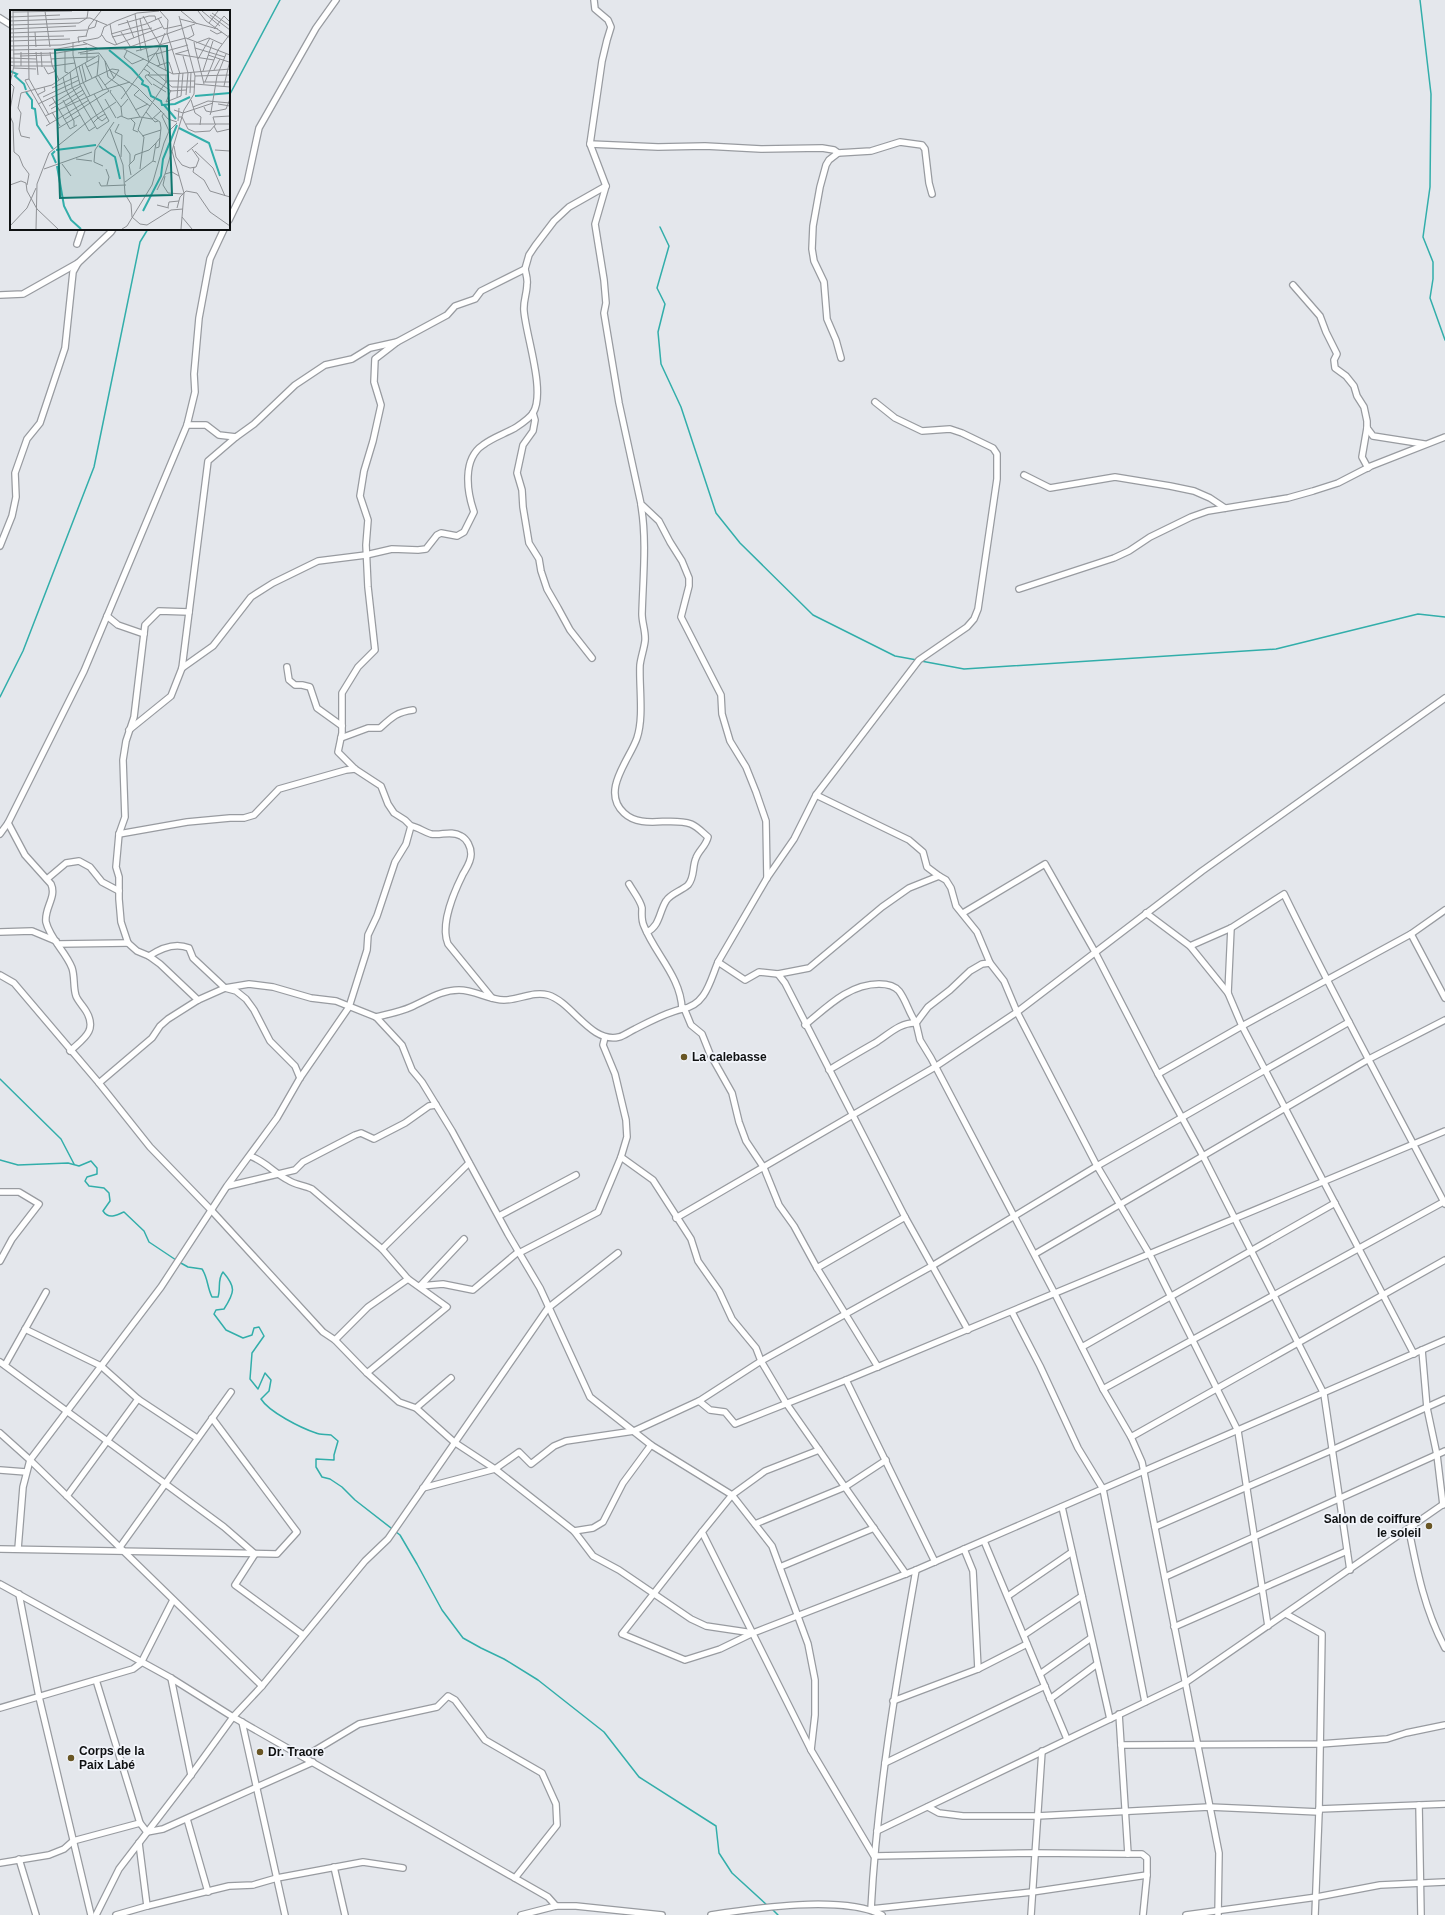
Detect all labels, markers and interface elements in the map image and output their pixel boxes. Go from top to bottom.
inset map [10,10,230,230]
place label: La calebasse [692,1050,767,1064]
marker: La calebasse [679,1052,689,1062]
place label: Salon de coiffure le soleil [1324,1512,1421,1540]
marker: Salon de coiffure le soleil [1424,1521,1434,1531]
place label: Corps de la Paix Labé [79,1744,145,1772]
place label: Dr. Traore [268,1745,324,1759]
marker: Dr. Traore [255,1747,265,1757]
marker: Corps de la Paix Labé [66,1753,76,1763]

